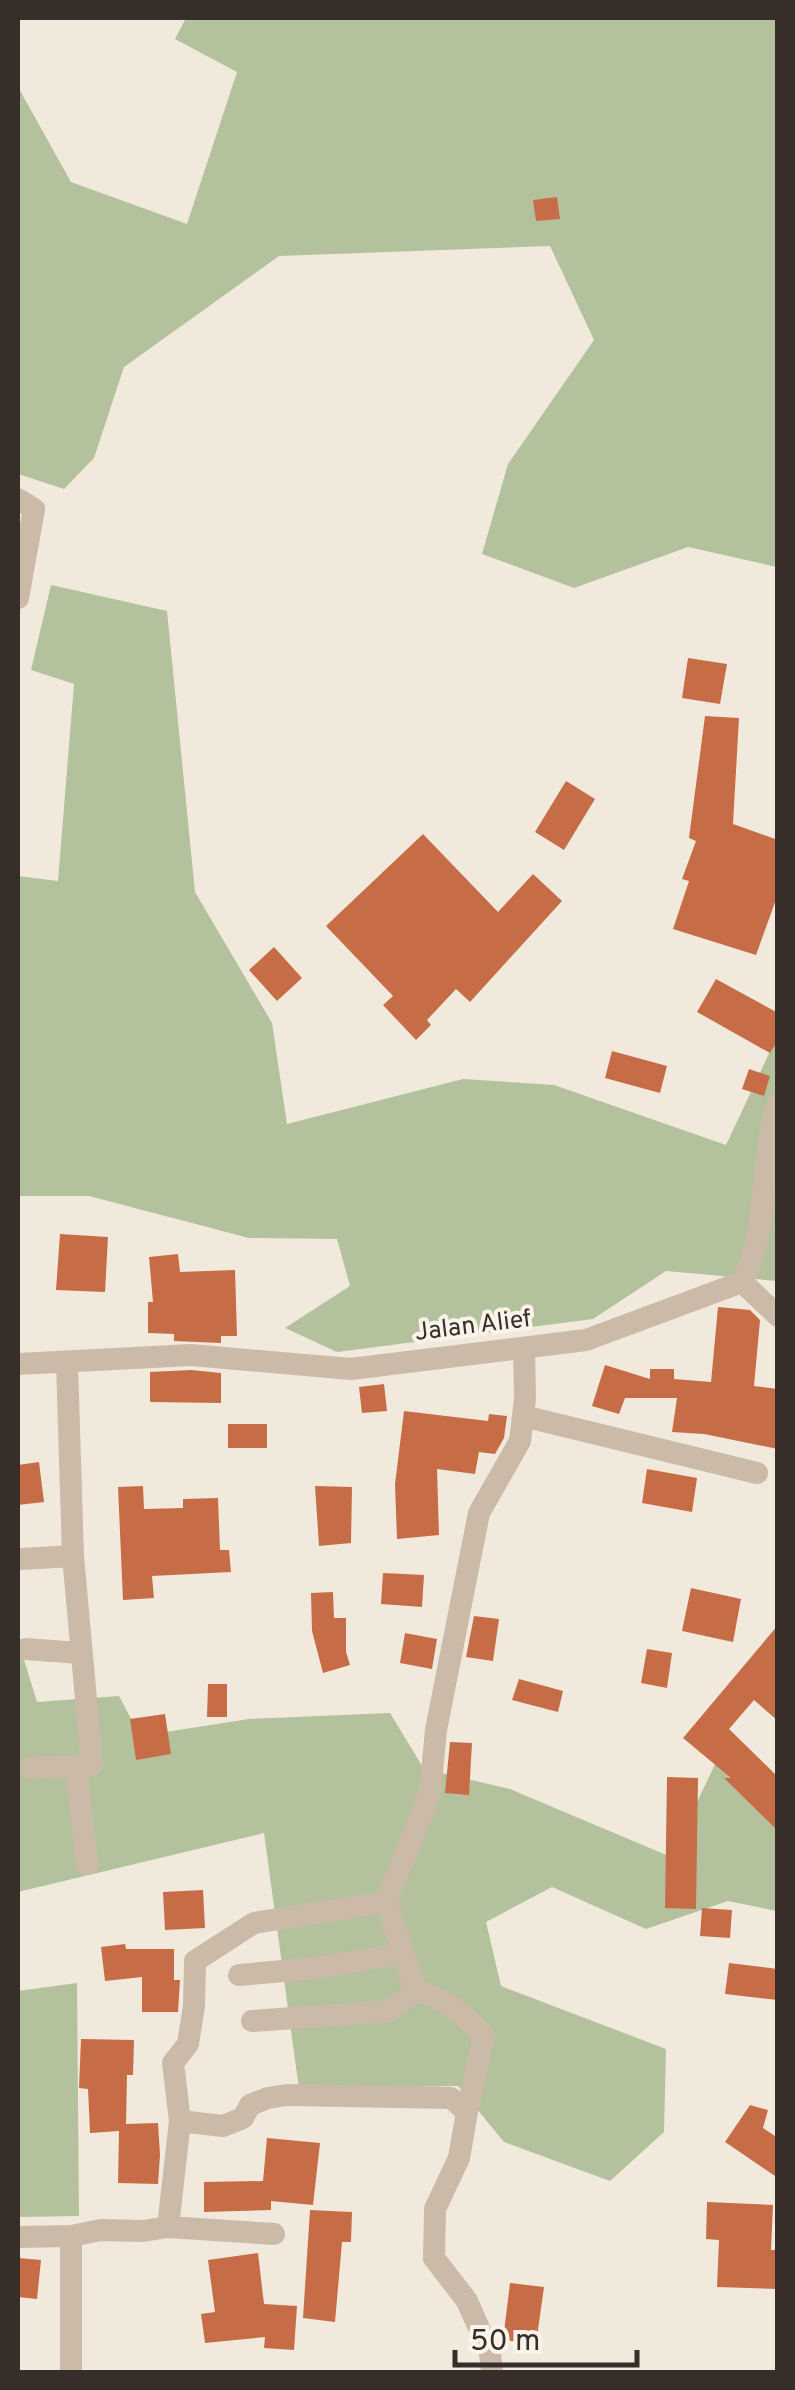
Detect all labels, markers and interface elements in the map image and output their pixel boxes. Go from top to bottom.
street label: Jalan Alief [413,1304,533,1350]
scale bar [455,2305,638,2367]
text: 50 m [470,2324,540,2361]

